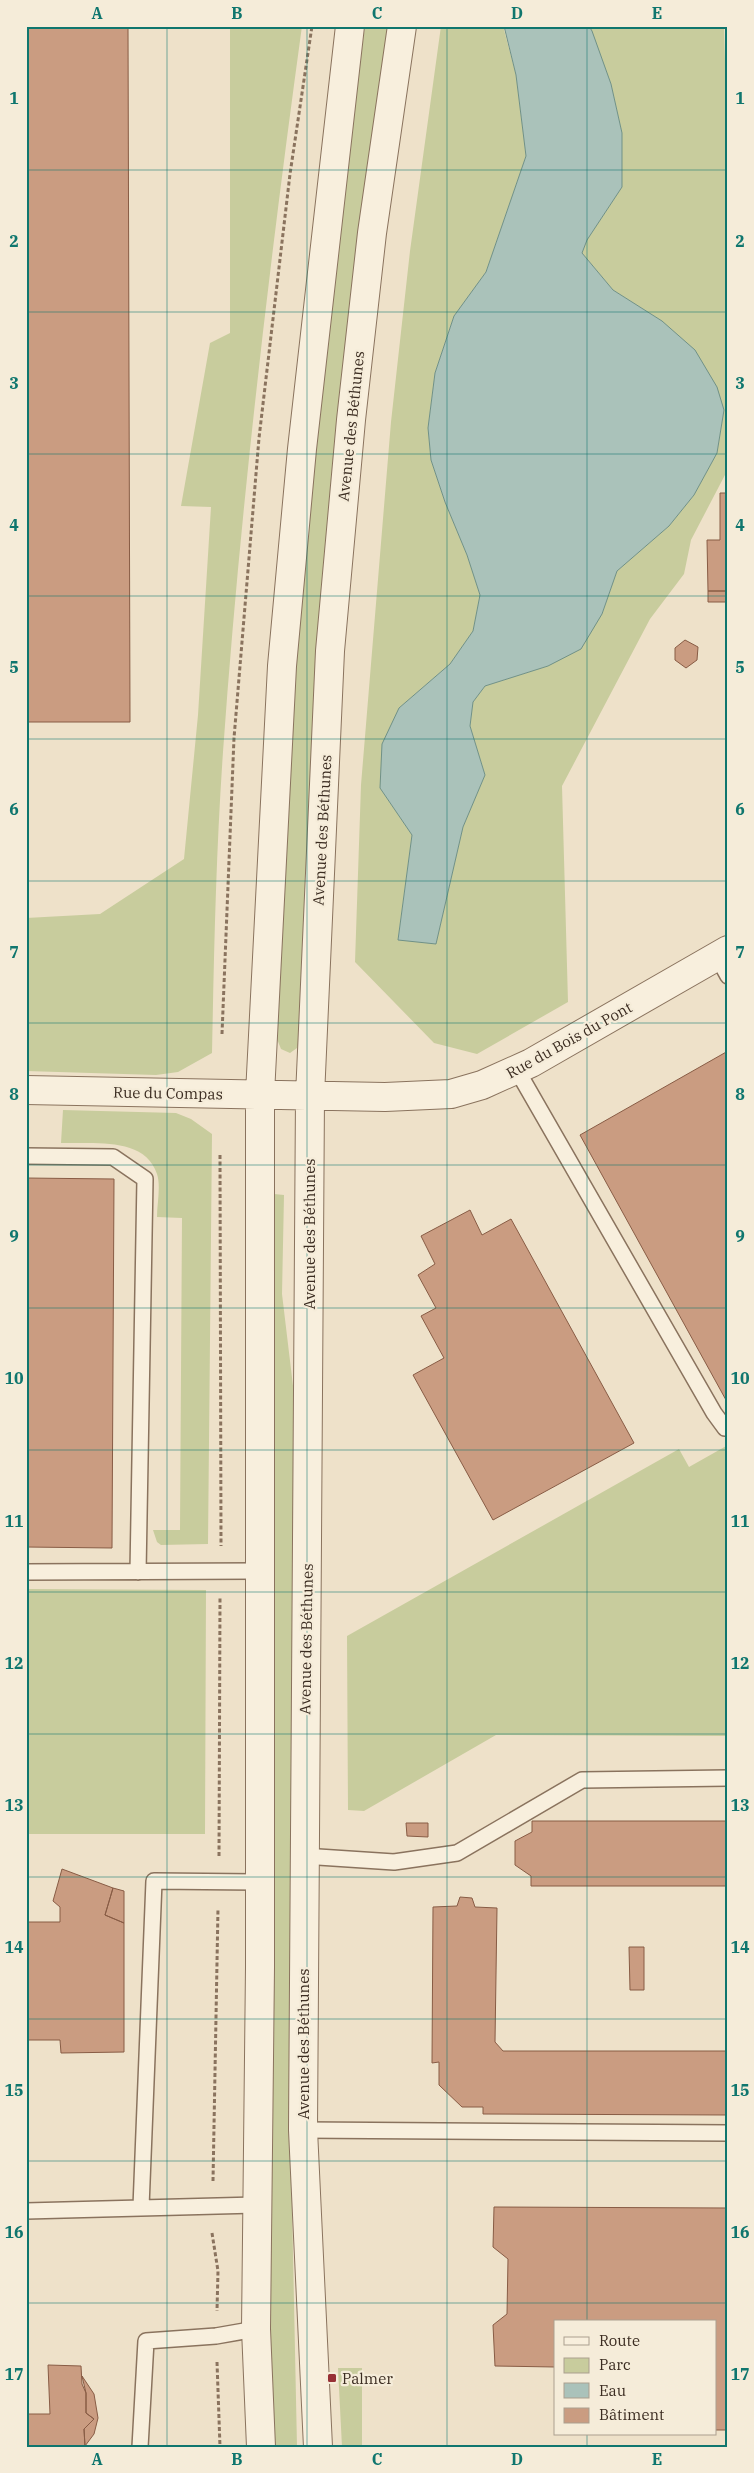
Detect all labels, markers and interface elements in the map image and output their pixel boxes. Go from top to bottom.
text: A [91,3,103,23]
text: B [231,3,243,23]
text: C [372,3,382,23]
text: D [511,3,523,23]
text: E [652,3,662,23]
text: 1 [9,88,19,108]
text: 1 [735,88,745,108]
text: 2 [9,231,19,251]
text: 2 [735,231,745,251]
street label: Avenue des Béthunes [334,350,368,502]
text: 3 [9,373,19,393]
text: 3 [735,373,745,393]
text: 4 [9,515,19,535]
text: 4 [735,515,745,535]
text: 5 [9,657,19,677]
text: 5 [735,657,745,677]
street label: Avenue des Béthunes [309,754,335,906]
text: 6 [9,799,19,819]
text: 6 [735,799,745,819]
text: 7 [9,942,19,962]
text: 7 [735,942,745,962]
street label: Rue du Bois du Pont [503,998,635,1082]
street label: Rue du Compas [113,1083,223,1103]
text: 8 [9,1084,19,1104]
text: 8 [735,1084,745,1104]
street label: Avenue des Béthunes [300,1158,319,1310]
text: 9 [9,1226,19,1246]
text: 9 [735,1226,745,1246]
text: 10 [4,1368,24,1388]
text: 10 [730,1368,750,1388]
text: 11 [4,1511,24,1531]
text: 11 [730,1511,750,1531]
street label: Avenue des Béthunes [295,1563,317,1715]
text: 12 [4,1653,24,1673]
text: 12 [730,1653,750,1673]
text: 13 [4,1795,24,1815]
text: 13 [730,1795,750,1815]
text: 14 [4,1937,24,1957]
text: 14 [730,1937,750,1957]
street label: Avenue des Béthunes [294,1968,313,2120]
text: 15 [4,2080,24,2100]
text: 15 [730,2080,750,2100]
text: 16 [4,2222,24,2242]
text: 16 [730,2222,750,2242]
legend [554,2320,716,2436]
text: Route [599,2331,640,2350]
text: Parc [599,2355,631,2374]
text: 17 [4,2364,24,2384]
text: 17 [730,2364,750,2384]
place label: Palmer [342,2369,393,2388]
marker: Palmer [326,2372,338,2384]
text: Eau [599,2381,626,2400]
text: Bâtiment [599,2405,664,2424]
text: A [91,2449,103,2469]
text: B [231,2449,243,2469]
text: C [372,2449,382,2469]
text: D [511,2449,523,2469]
text: E [652,2449,662,2469]

